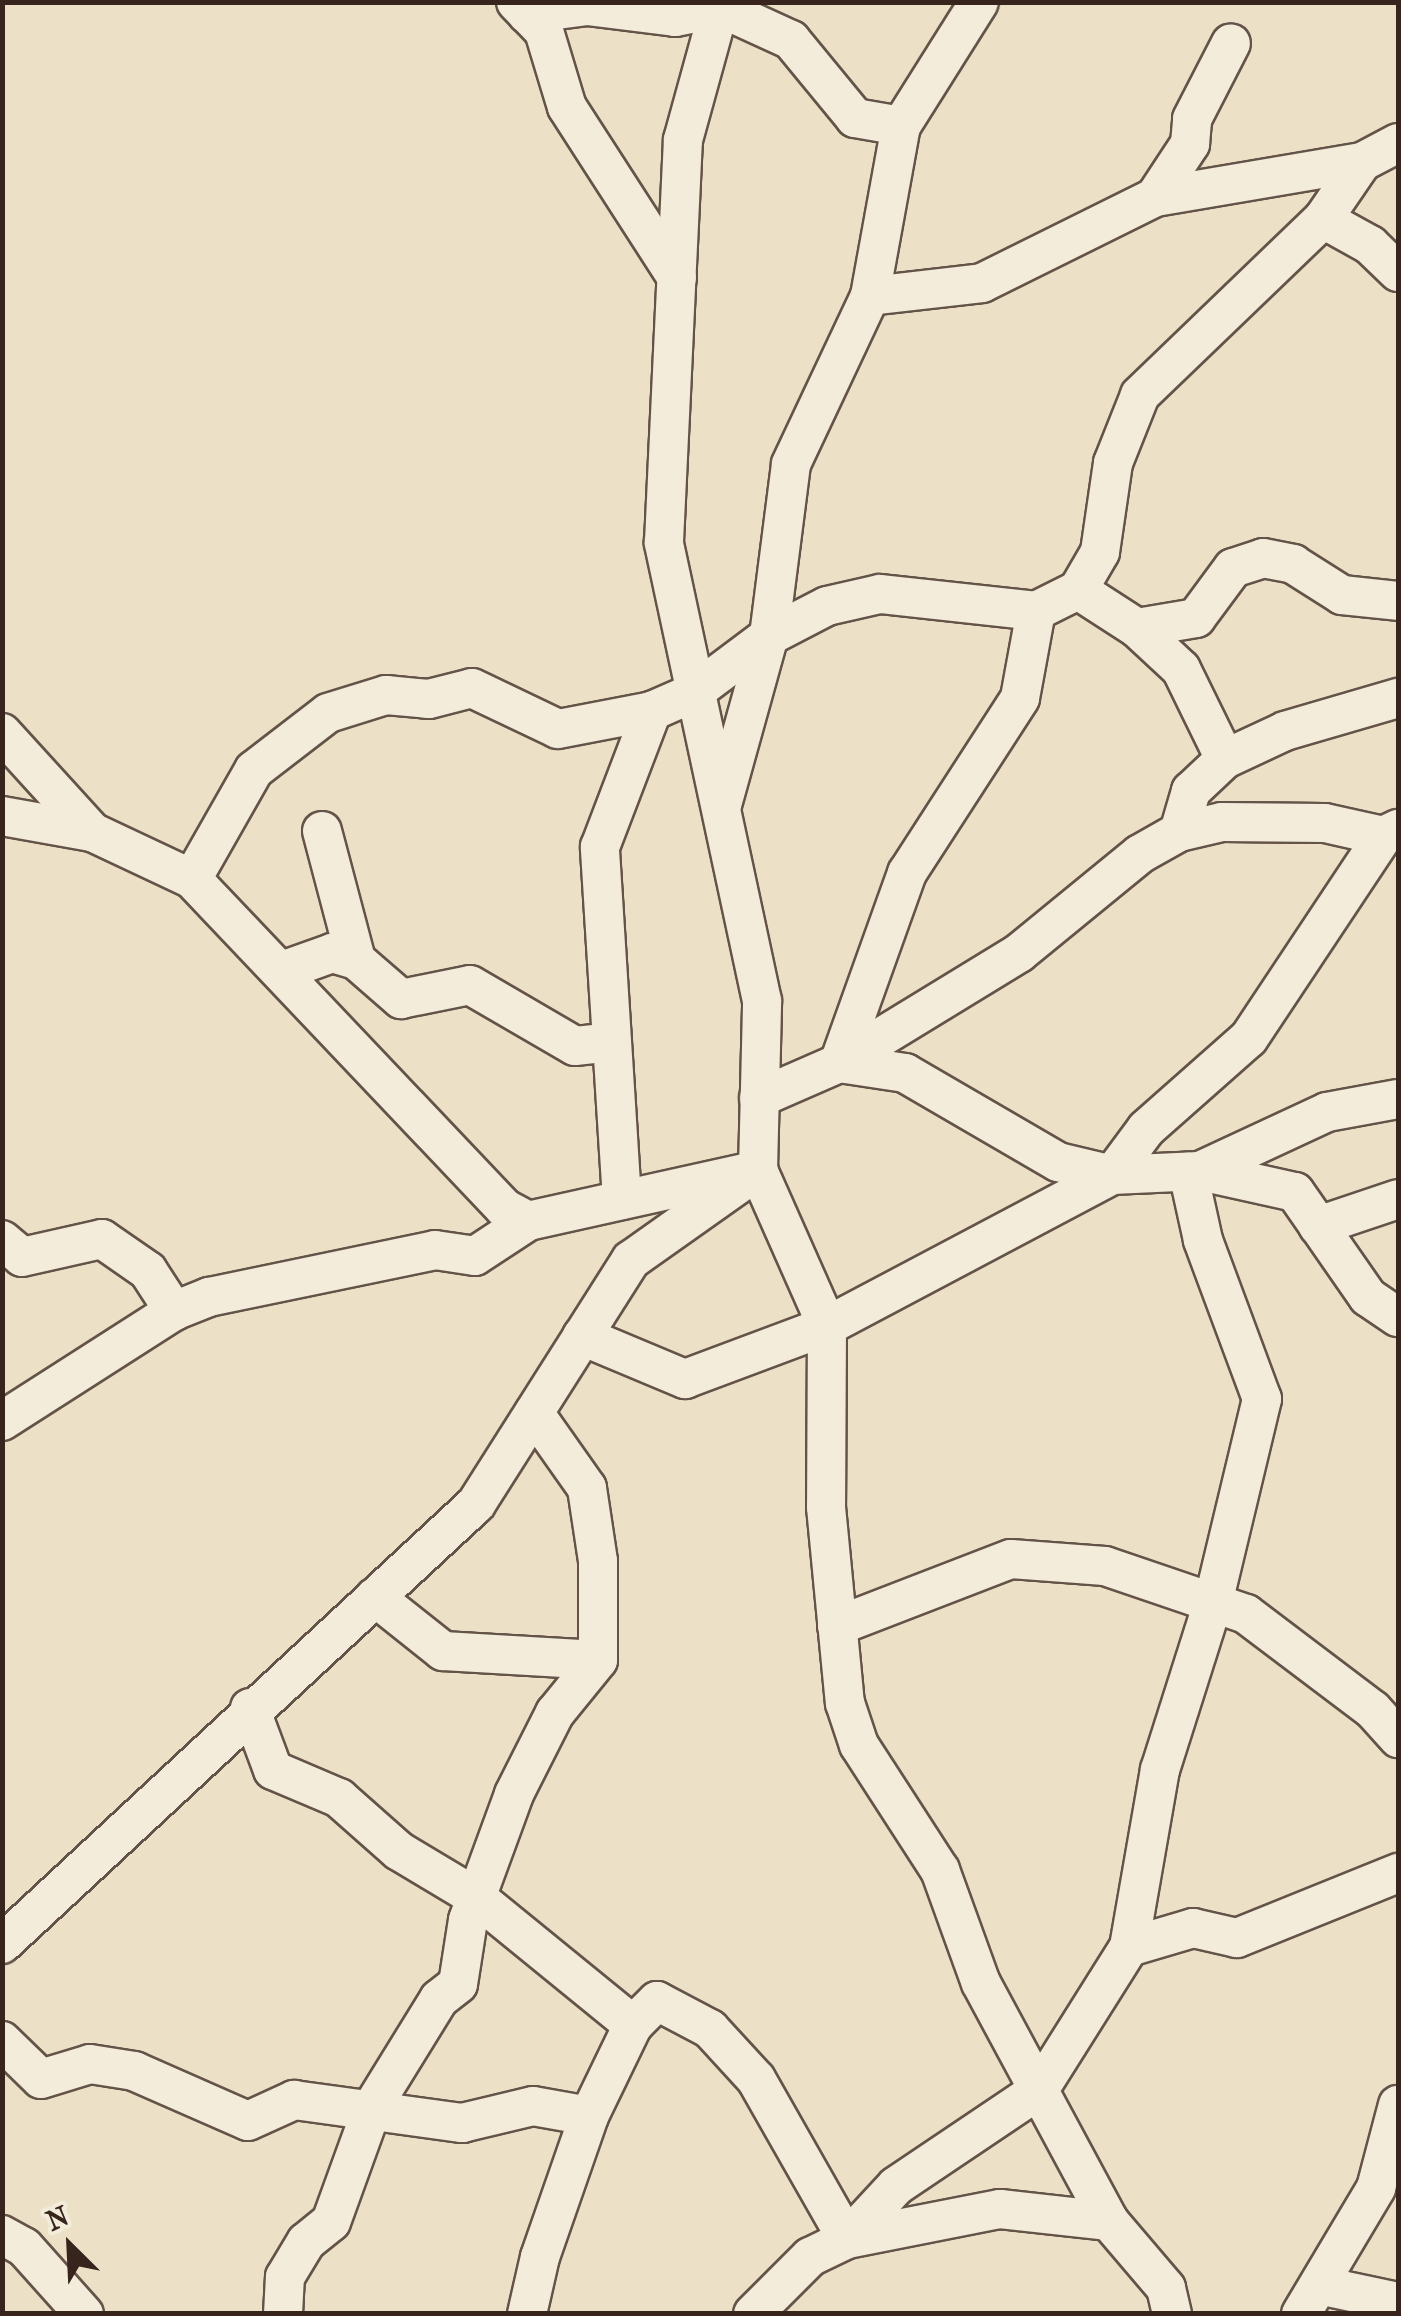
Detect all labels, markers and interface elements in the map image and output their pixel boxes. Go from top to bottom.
north arrow [20,2196,120,2296]
text: N [41,2199,74,2238]

